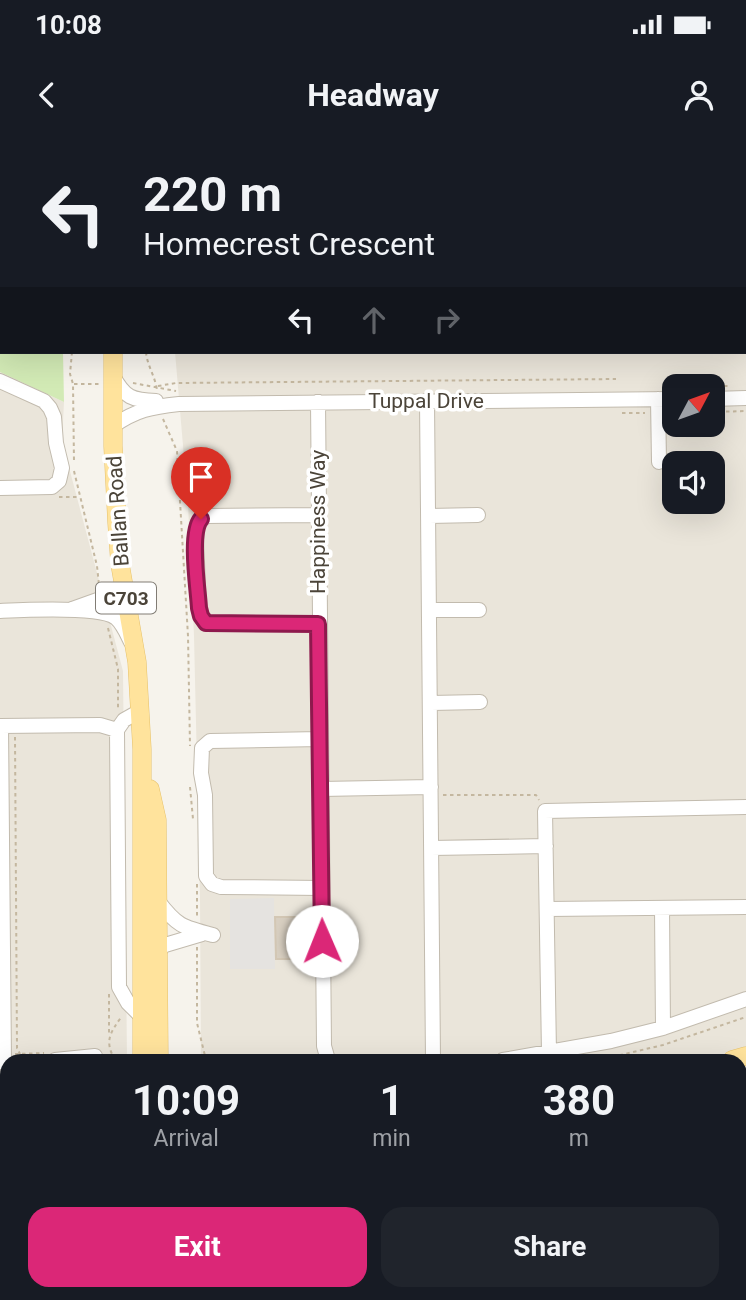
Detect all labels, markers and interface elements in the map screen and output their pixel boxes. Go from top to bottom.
text: 10:08 [35,10,102,40]
icon: back [28,76,66,114]
text: Headway [307,76,439,114]
icon: person [680,76,718,114]
text: 220 m [143,166,282,223]
icon: left [28,168,119,259]
text: Homecrest Crescent [143,225,435,263]
icon: left [282,301,320,339]
icon: ahead [355,301,393,339]
icon: right [428,301,466,339]
north arrow [662,374,724,438]
map controls [662,374,725,514]
street label: Tuppal Drive [368,389,484,413]
pin [171,447,231,519]
street label: Happiness Way [306,450,330,594]
button: sound [662,451,725,514]
street label: Ballan Road [102,455,134,567]
icon: arrive [182,458,220,496]
road number: C703 [96,582,156,614]
position arrow [285,904,359,978]
text: 10:09 [132,1076,240,1125]
text: 1 [379,1076,404,1125]
text: 380 [543,1076,615,1125]
text: Arrival [153,1125,219,1152]
text: min [372,1125,411,1152]
text: m [569,1125,589,1152]
button: Exit [28,1207,367,1287]
button: Share [381,1207,719,1287]

